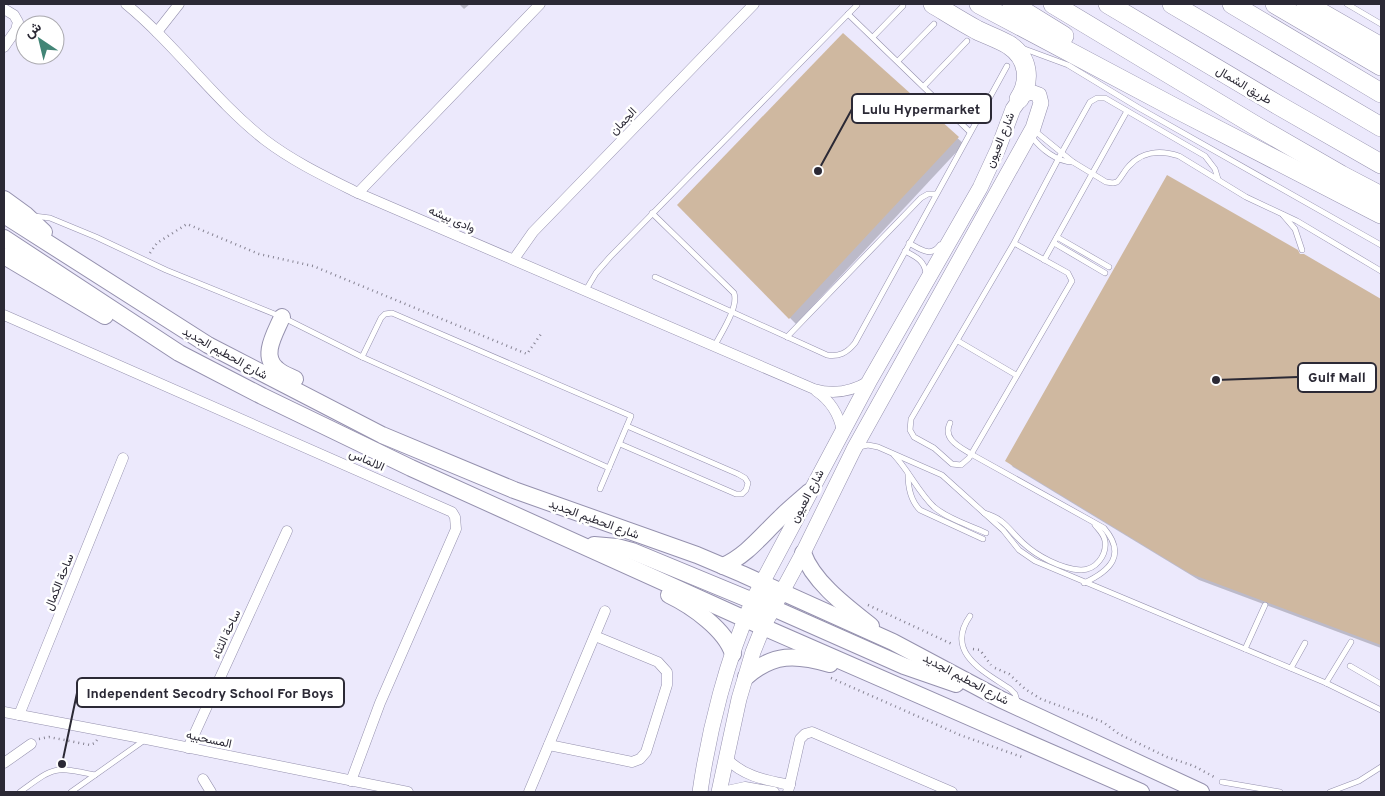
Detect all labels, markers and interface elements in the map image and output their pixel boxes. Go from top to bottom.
north arrow [15,15,65,65]
text: ش [22,19,45,42]
street label: طريق الشمال [1213,63,1274,109]
callout: Lulu Hypermarket [852,94,991,123]
text: Lulu Hypermarket [862,102,980,119]
street label: الجمان [607,104,641,139]
street label: شارع العيون [983,110,1019,171]
street label: وادى بيشه [426,203,477,237]
street label: شارع الحطيم الجديد [179,324,270,384]
callout: Gulf Mall [1298,363,1376,392]
text: Gulf Mall [1308,370,1366,387]
street label: الالماس [346,446,387,476]
street label: شارع العيون [787,467,829,526]
street label: شارع الحطيم الجديد [546,496,641,544]
street label: ساحة الكمال [41,552,79,613]
street label: ساحة الثناء [209,607,245,662]
street label: شارع الحطيم الجديد [920,650,1011,709]
callout: Independent Secodry School For Boys [77,678,344,707]
text: Independent Secodry School For Boys [86,686,334,703]
street label: المسحبيه [185,727,233,753]

